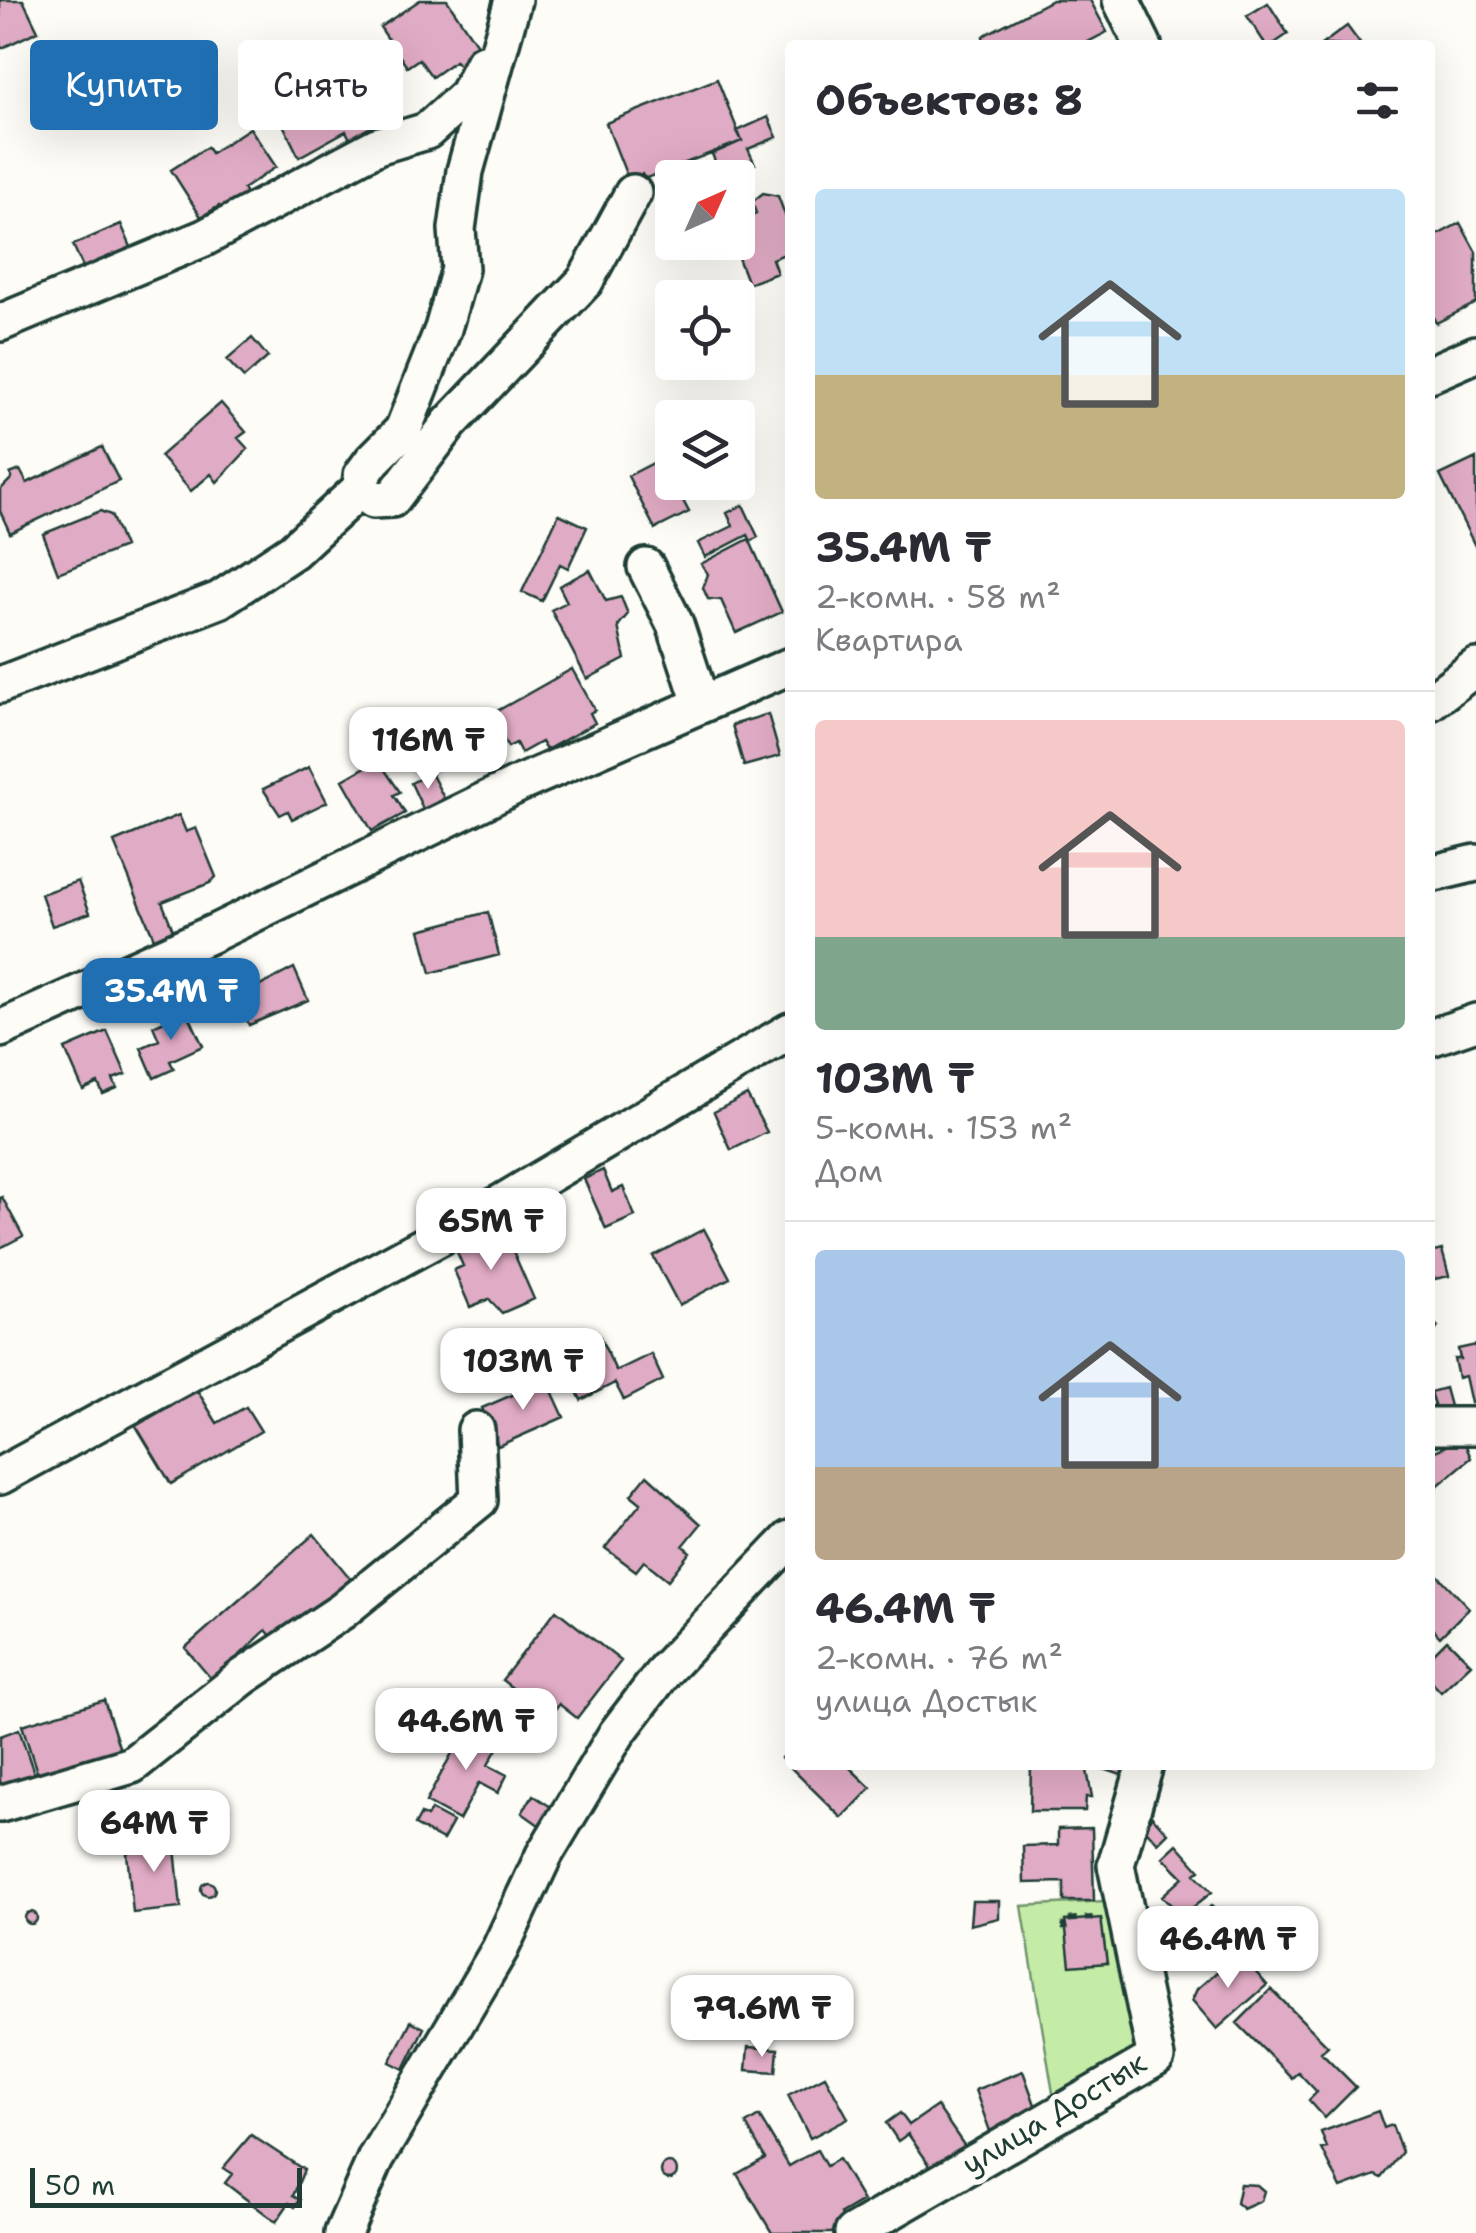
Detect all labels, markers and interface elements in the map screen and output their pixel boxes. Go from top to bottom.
chip: Купить [30,40,218,130]
chip: Снять [238,40,403,130]
text: Объектов: 8 [815,72,1083,128]
icon: filters [1350,73,1405,128]
north arrow [655,160,755,260]
map controls [655,160,755,500]
icon: home [1020,254,1200,434]
button: locate [655,280,755,380]
button: layers [655,400,755,500]
text: 35.4M ₸ [815,519,991,575]
text: 2-комн. · 58 m² [815,575,1061,618]
text: Квартира [815,618,963,661]
pin: 116M ₸ [347,707,509,792]
text: 116M ₸ [371,718,485,761]
icon: home [1020,785,1200,965]
pin: 35.4M ₸ [79,958,263,1043]
text: 35.4M ₸ [104,969,238,1012]
text: 103M ₸ [815,1050,974,1106]
text: 5-комн. · 153 m² [815,1106,1072,1149]
text: Дом [815,1149,883,1192]
pin: 65M ₸ [421,1188,561,1273]
text: 65M ₸ [438,1199,544,1242]
icon: home [1020,1315,1200,1495]
pin: 103M ₸ [442,1328,604,1413]
text: 103M ₸ [462,1339,584,1382]
text: 46.4M ₸ [815,1580,995,1636]
text: 2-комн. · 76 m² [815,1636,1063,1679]
text: улица Достык [815,1679,1037,1722]
pin: 44.6M ₸ [374,1688,558,1773]
text: 44.6M ₸ [397,1699,535,1742]
pin: 64M ₸ [84,1790,224,1875]
text: 64M ₸ [100,1801,208,1844]
pin: 46.4M ₸ [1136,1906,1320,1991]
text: 46.4M ₸ [1159,1917,1297,1960]
pin: 79.6M ₸ [670,1975,854,2060]
text: 79.6M ₸ [693,1986,831,2029]
street label: улица Достык [954,2042,1154,2184]
scale bar [30,2163,302,2208]
text: 50 m [45,2166,115,2204]

